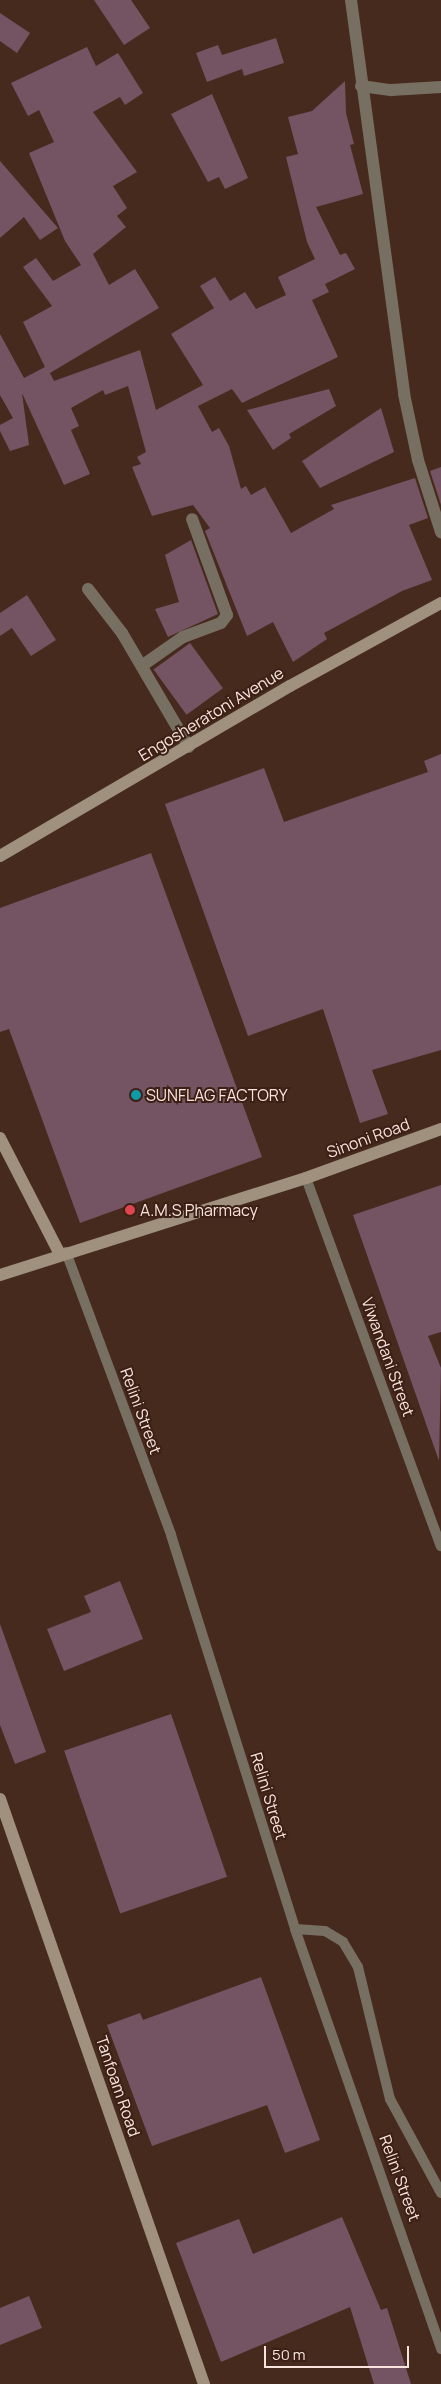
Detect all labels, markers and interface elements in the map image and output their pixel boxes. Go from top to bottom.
street label: Engosheratoni Avenue [135,663,287,765]
place label: SUNFLAG FACTORY [146,1085,288,1105]
marker: SUNFLAG FACTORY [130,1089,142,1101]
street label: Sinoni Road [324,1114,412,1162]
place label: A.M.S Pharmacy [140,1200,258,1220]
marker: A.M.S Pharmacy [124,1204,136,1216]
street label: Viwandani Street [358,1295,418,1419]
street label: Relini Street [117,1365,165,1457]
street label: Relini Street [247,1750,291,1842]
street label: Tanfoam Road [92,2033,144,2139]
street label: Relini Street [376,2132,424,2224]
scale bar [266,2336,411,2368]
text: 50 m [272,2344,306,2365]

